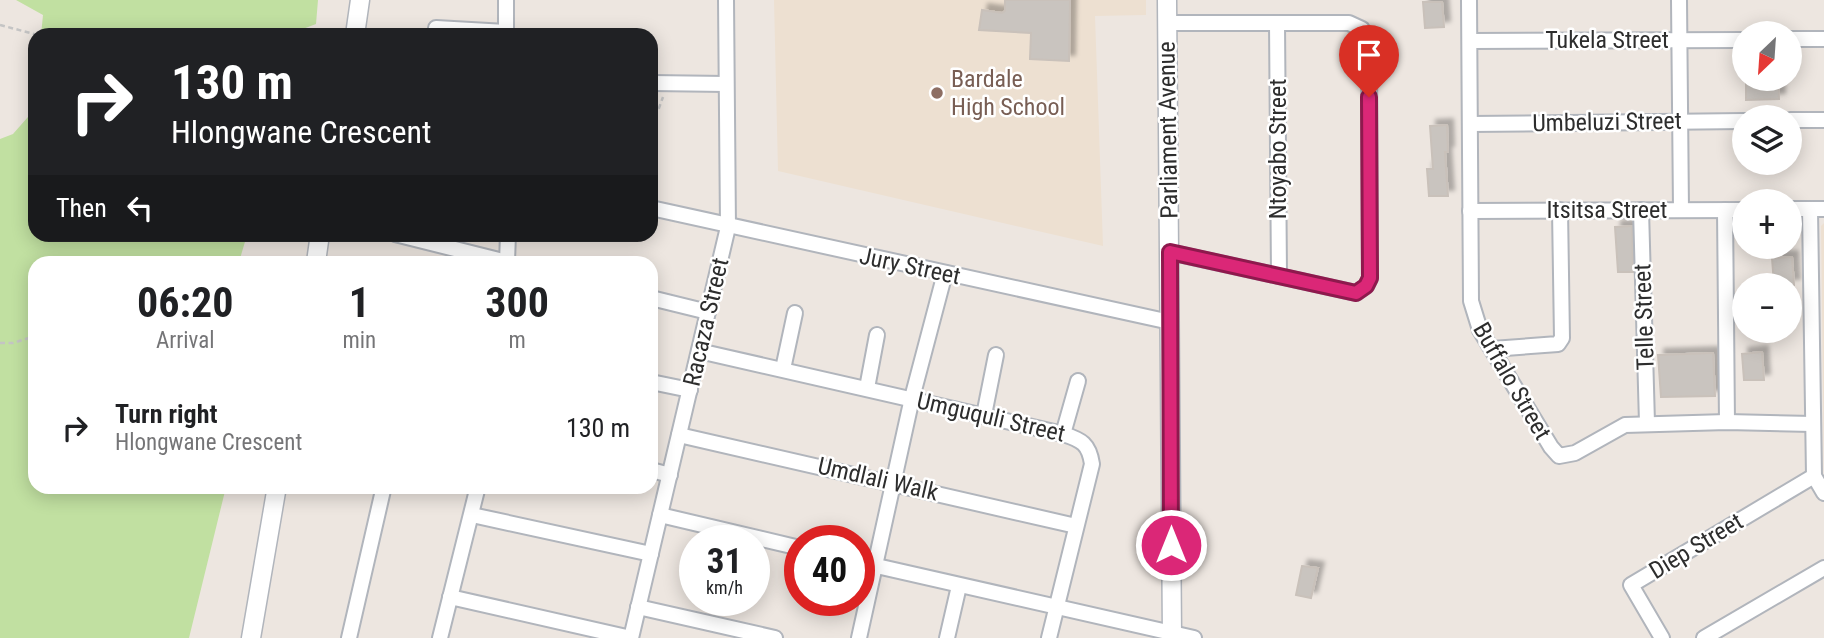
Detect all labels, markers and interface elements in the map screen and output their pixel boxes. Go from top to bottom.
north arrow [1732,21,1802,91]
map controls [1732,21,1802,343]
pin [1339,25,1399,97]
street label: Tukela Street [1545,26,1669,54]
icon: arrive [1350,36,1388,74]
street label: Parliament Avenue [1152,41,1184,219]
text: 130 m [171,54,293,111]
icon: right [56,56,147,147]
place label: Bardale High School [951,65,1065,121]
street label: Ntoyabo Street [1264,79,1292,219]
marker: Bardale High School [929,85,945,101]
button: layers [1732,105,1802,175]
street label: Umbeluzi Street [1532,107,1682,137]
text: Hlongwane Crescent [171,113,431,151]
icon: left [121,189,159,227]
button: + [1732,189,1802,259]
text: Then [56,193,107,223]
street label: Itsitsa Street [1547,196,1667,224]
street label: Jury Street [857,242,963,290]
street label: Racaza Street [678,255,734,389]
street label: Telle Street [1628,263,1660,371]
button: − [1732,273,1802,343]
text: 06:20 [137,278,233,327]
text: 1 [349,278,370,327]
text: 300 [485,278,549,327]
street label: Buffalo Street [1467,317,1557,445]
text: Arrival [156,327,214,354]
text: min [342,327,376,354]
text: m [508,327,526,354]
street label: Umguquli Street [914,386,1068,448]
text: Turn right [115,399,217,429]
icon: right [56,409,94,447]
text: 130 m [566,413,630,443]
text: Hlongwane Crescent [115,429,302,456]
street label: Umdlali Walk [815,452,941,506]
street label: Diep Street [1644,507,1748,585]
position arrow [1134,508,1208,582]
speed limit sign: 40 [784,525,875,616]
text: 31 [707,541,742,582]
text: km/h [706,577,743,598]

